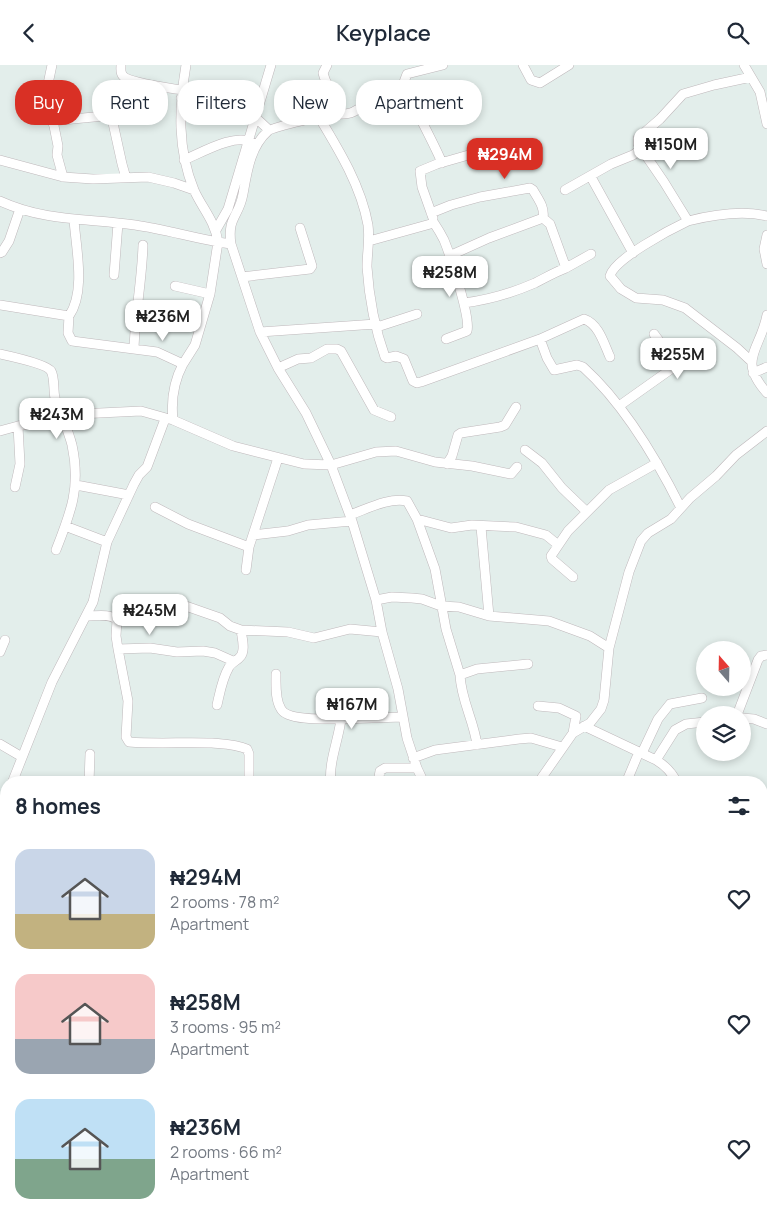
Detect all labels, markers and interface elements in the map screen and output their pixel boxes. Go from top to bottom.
text: Keyplace [336,18,431,48]
icon: back [15,19,43,47]
icon: search [724,19,752,47]
chip: Buy [15,80,82,125]
chip: Rent [92,80,168,125]
chip: Filters [178,80,264,125]
chip: New [274,80,346,125]
chip: Apartment [356,80,482,125]
pin: ₦150M [636,127,706,170]
text: ₦150M [645,133,697,155]
pin: ₦294M [470,137,540,180]
text: ₦294M [478,143,532,165]
pin: ₦258M [415,255,485,298]
text: ₦258M [423,261,477,283]
pin: ₦236M [128,299,198,342]
text: ₦236M [136,305,190,327]
pin: ₦255M [643,337,713,380]
text: ₦255M [651,343,705,365]
pin: ₦243M [22,397,92,440]
text: ₦243M [30,403,84,425]
pin: ₦245M [115,593,185,636]
text: ₦245M [123,599,177,621]
north arrow [696,641,751,696]
map controls [696,641,751,761]
pin: ₦167M [317,687,387,730]
text: ₦167M [327,693,377,715]
button: layers [696,706,751,761]
text: 8 homes [15,792,101,820]
icon: filters [725,792,753,820]
text: ₦294M [170,863,241,891]
icon: home [55,869,115,929]
icon: heart [725,885,753,913]
text: 2 rooms · 78 m² [170,891,279,913]
text: Apartment [170,913,249,935]
text: ₦258M [170,988,241,1016]
icon: home [55,994,115,1054]
icon: heart [725,1010,753,1038]
text: 3 rooms · 95 m² [170,1016,281,1038]
text: Apartment [170,1038,249,1060]
text: ₦236M [170,1113,241,1141]
icon: home [55,1119,115,1179]
icon: heart [725,1135,753,1163]
text: 2 rooms · 66 m² [170,1141,282,1163]
text: Apartment [170,1163,249,1185]

